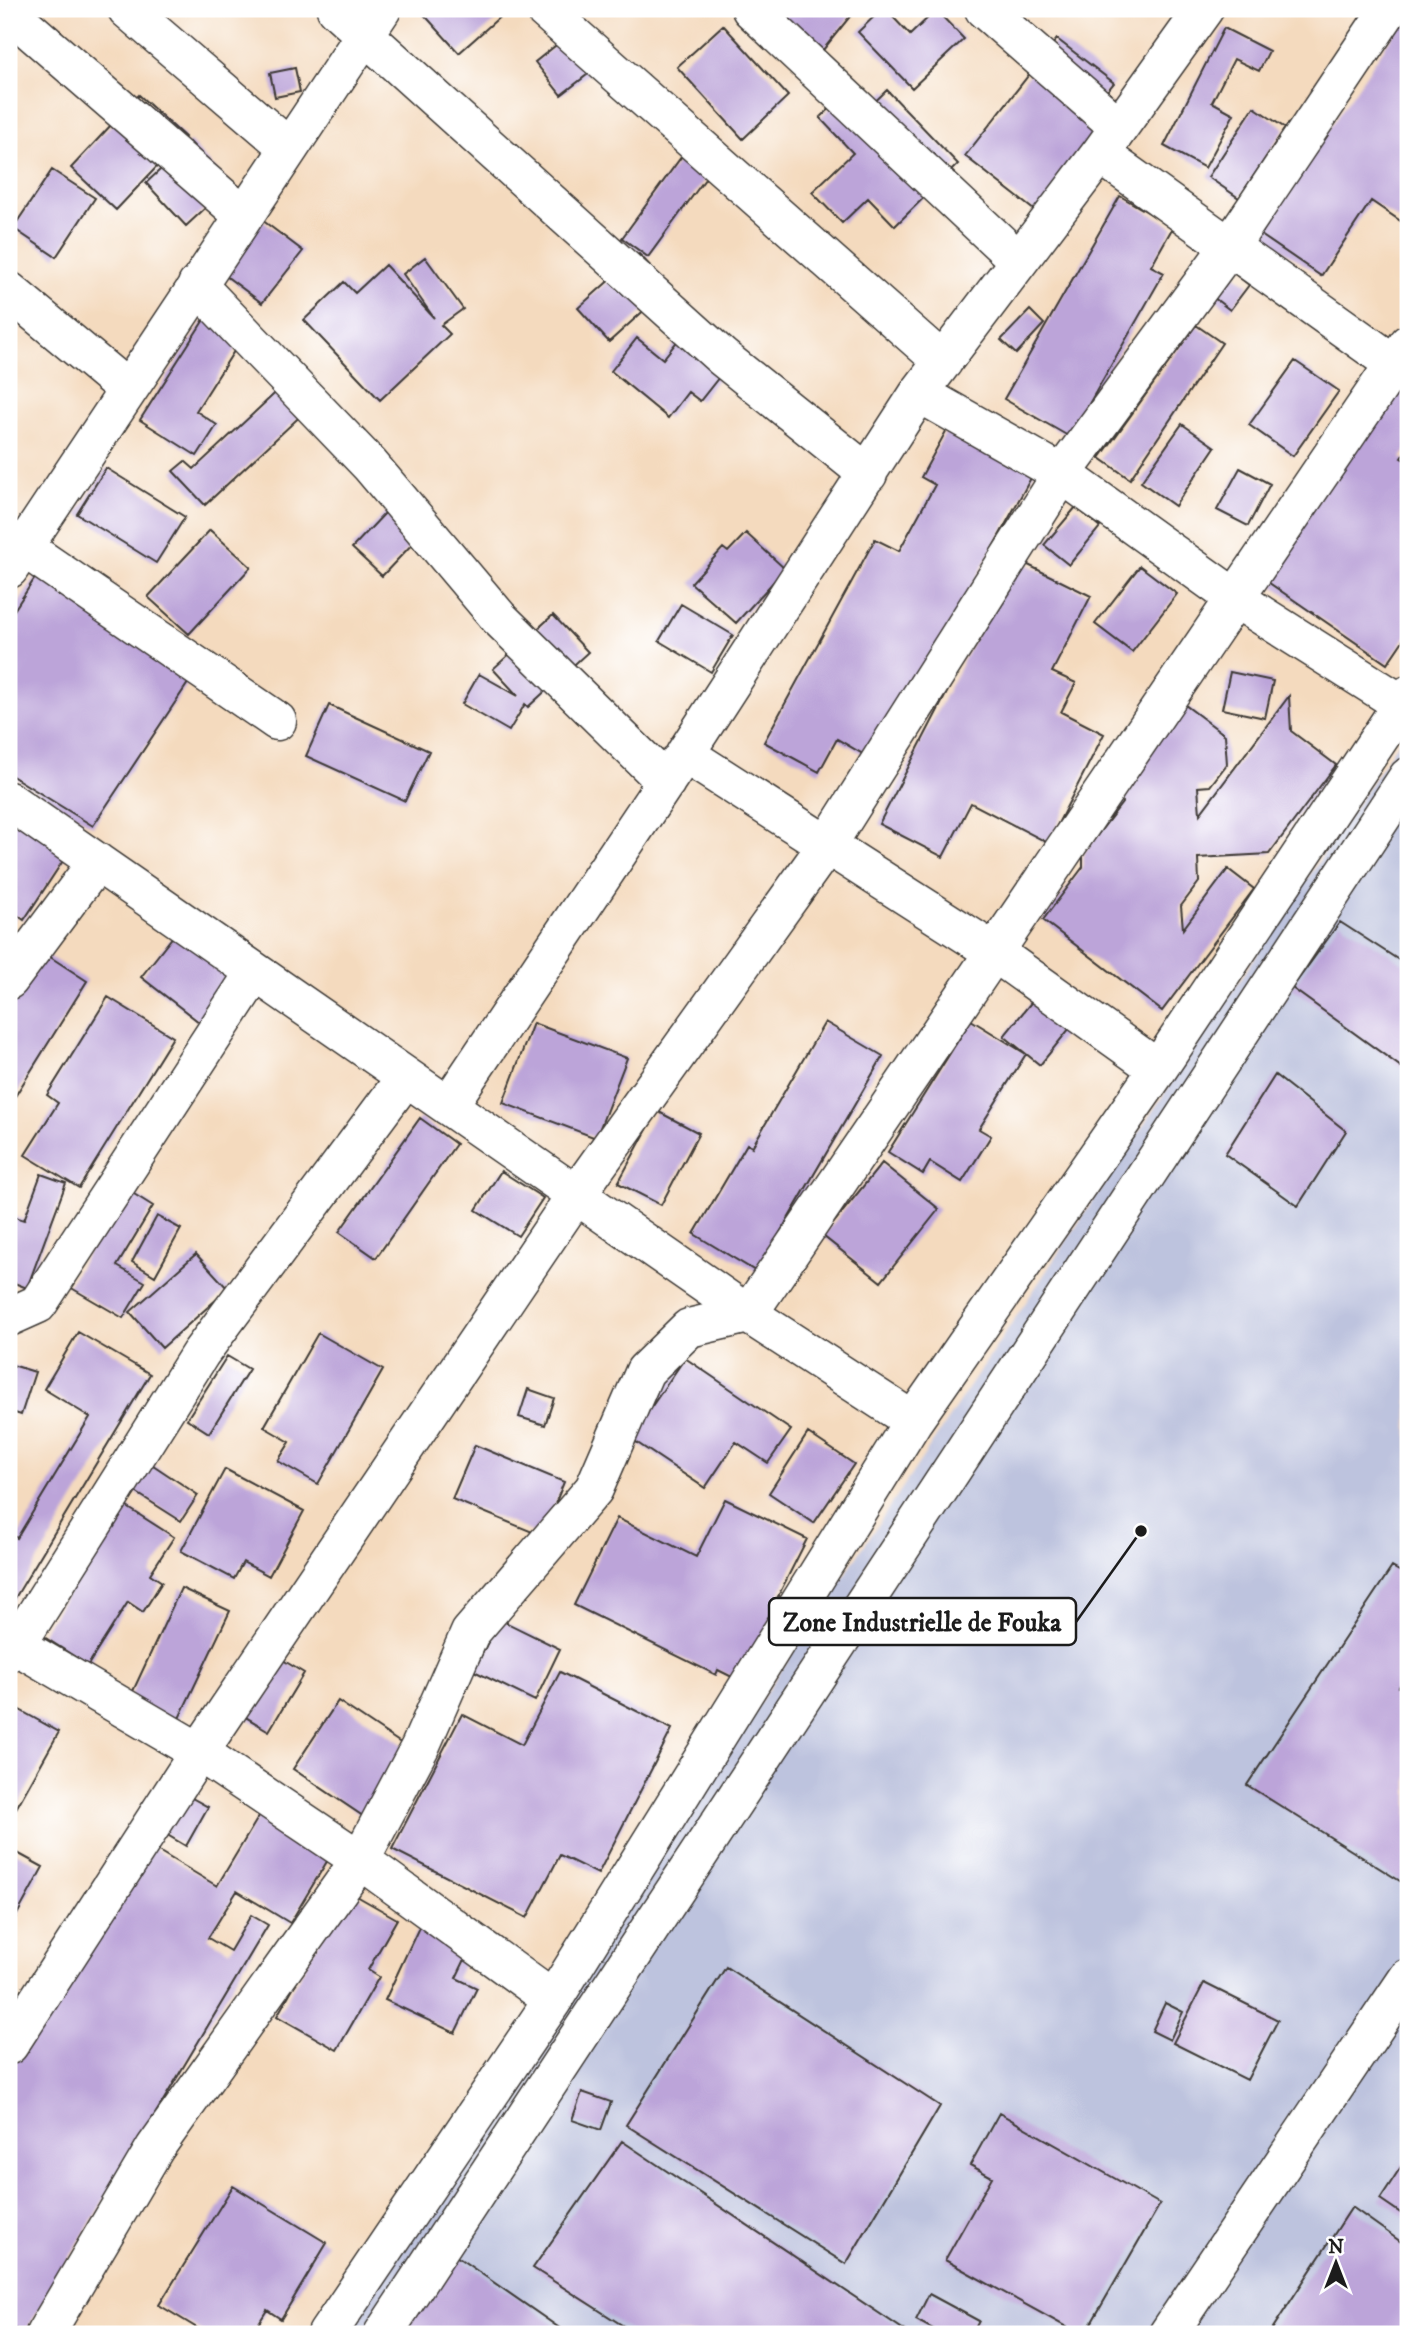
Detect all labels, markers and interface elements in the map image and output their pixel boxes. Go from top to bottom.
callout: Zone Industrielle de Fouka [769,1598,1076,1645]
text: Zone Industrielle de Fouka [783,1607,1062,1640]
north arrow [1302,2228,1372,2298]
text: N [1328,2236,1344,2259]

